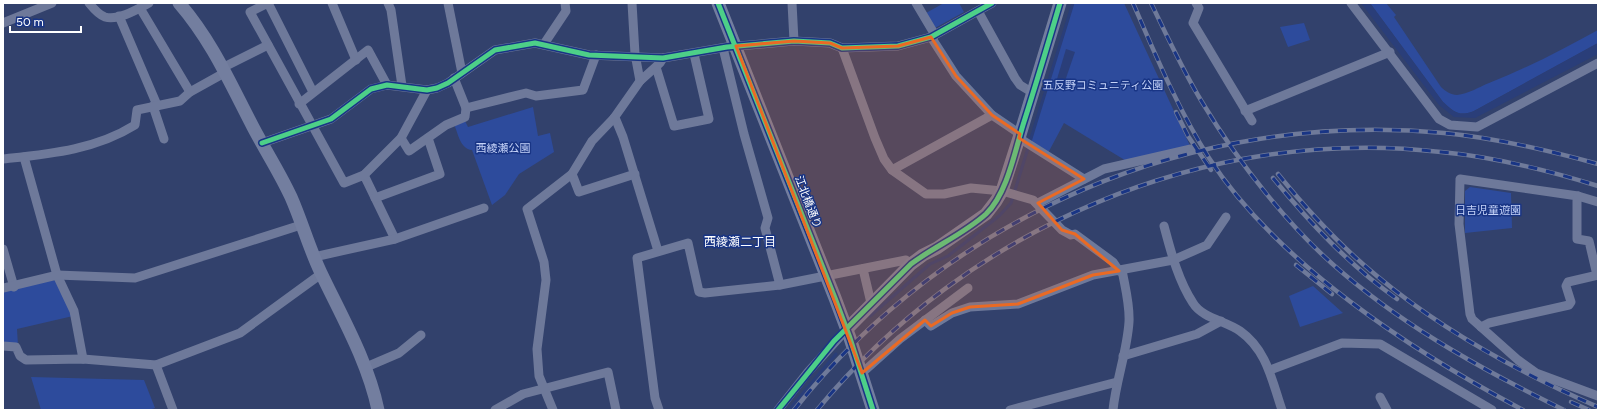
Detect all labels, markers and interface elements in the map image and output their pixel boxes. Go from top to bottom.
scale bar [10,8,81,34]
text: 50 m [16,15,44,29]
park label: 五反野コミュニティ公園 [1043,79,1163,92]
park label: 西綾瀬公園 [476,142,531,155]
street label: 江北橋通り [792,174,824,230]
park label: 日吉児童遊園 [1455,204,1521,217]
district label: 西綾瀬二丁目 [704,235,776,249]

